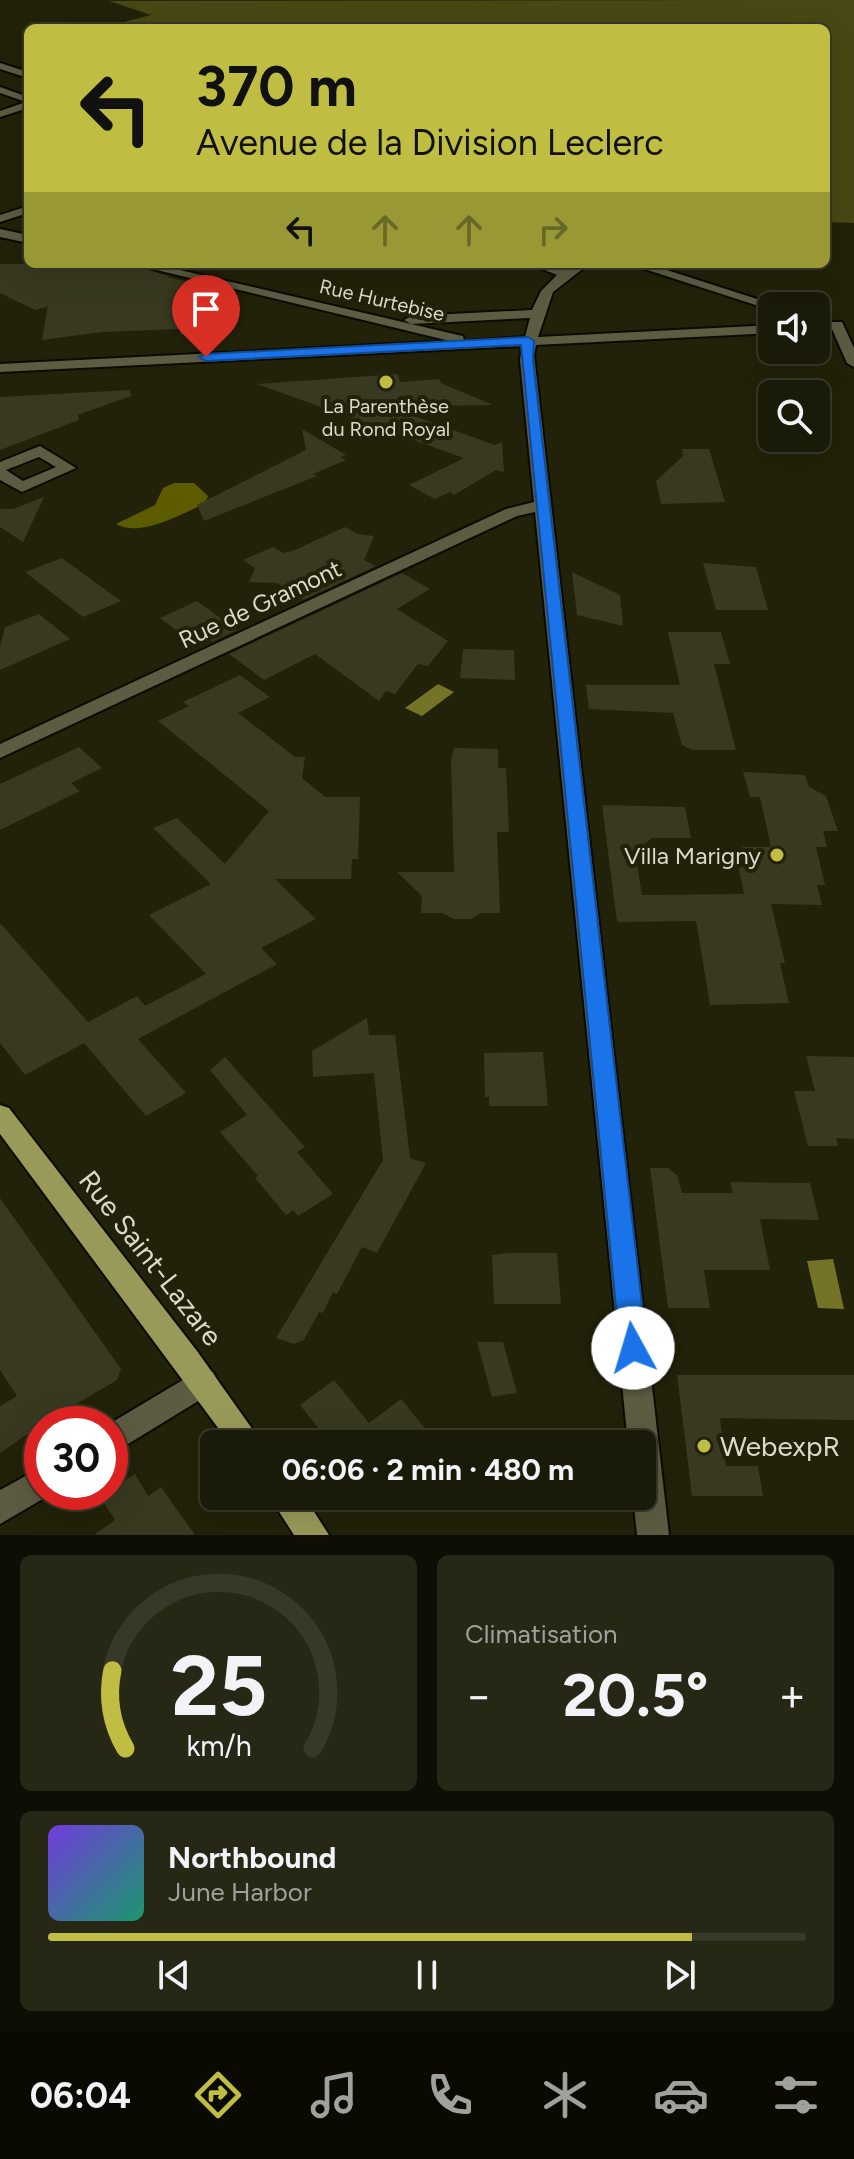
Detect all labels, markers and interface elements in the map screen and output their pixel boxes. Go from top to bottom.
text: 370 m [196,53,357,120]
icon: left [64,56,168,160]
text: Avenue de la Division Leclerc [196,121,664,164]
icon: left [279,208,323,252]
icon: ahead [363,208,407,252]
icon: ahead [447,208,491,252]
icon: right [531,208,575,252]
street label: Rue Hurtebise [317,274,447,326]
pin [172,275,240,357]
icon: arrive [184,287,228,331]
map controls [758,292,830,452]
button: sound [758,292,830,364]
marker: La Parenthèse du Rond Royal [377,373,395,391]
button: search [758,380,830,452]
place label: La Parenthèse du Rond Royal [322,394,450,441]
street label: Rue de Gramont [174,554,346,654]
place label: Villa Marigny [624,841,761,870]
marker: Villa Marigny [768,846,786,864]
street label: Rue Saint-Lazare [72,1164,230,1352]
position arrow [591,1306,675,1390]
speed limit sign: 30 [24,1406,128,1510]
place label: WebexpR [720,1429,840,1463]
marker: WebexpR [695,1437,713,1455]
text: 06:06 · 2 min · 480 m [282,1451,574,1488]
text: Climatisation [465,1618,618,1650]
text: 25 [170,1636,267,1736]
text: 20.5° [562,1659,709,1731]
text: − [465,1669,492,1722]
text: + [779,1669,806,1722]
text: km/h [186,1729,251,1763]
text: Northbound [168,1839,336,1876]
text: June Harbor [168,1876,312,1908]
icon: previous [152,1953,196,1997]
icon: pause [405,1953,449,1997]
icon: next [658,1953,702,1997]
icon: directions [190,2067,246,2123]
icon: music [306,2067,362,2123]
icon: phone [422,2067,478,2123]
icon: climate [537,2067,593,2123]
icon: car [653,2067,709,2123]
icon: filters [768,2067,824,2123]
text: 06:04 [30,2074,131,2117]

